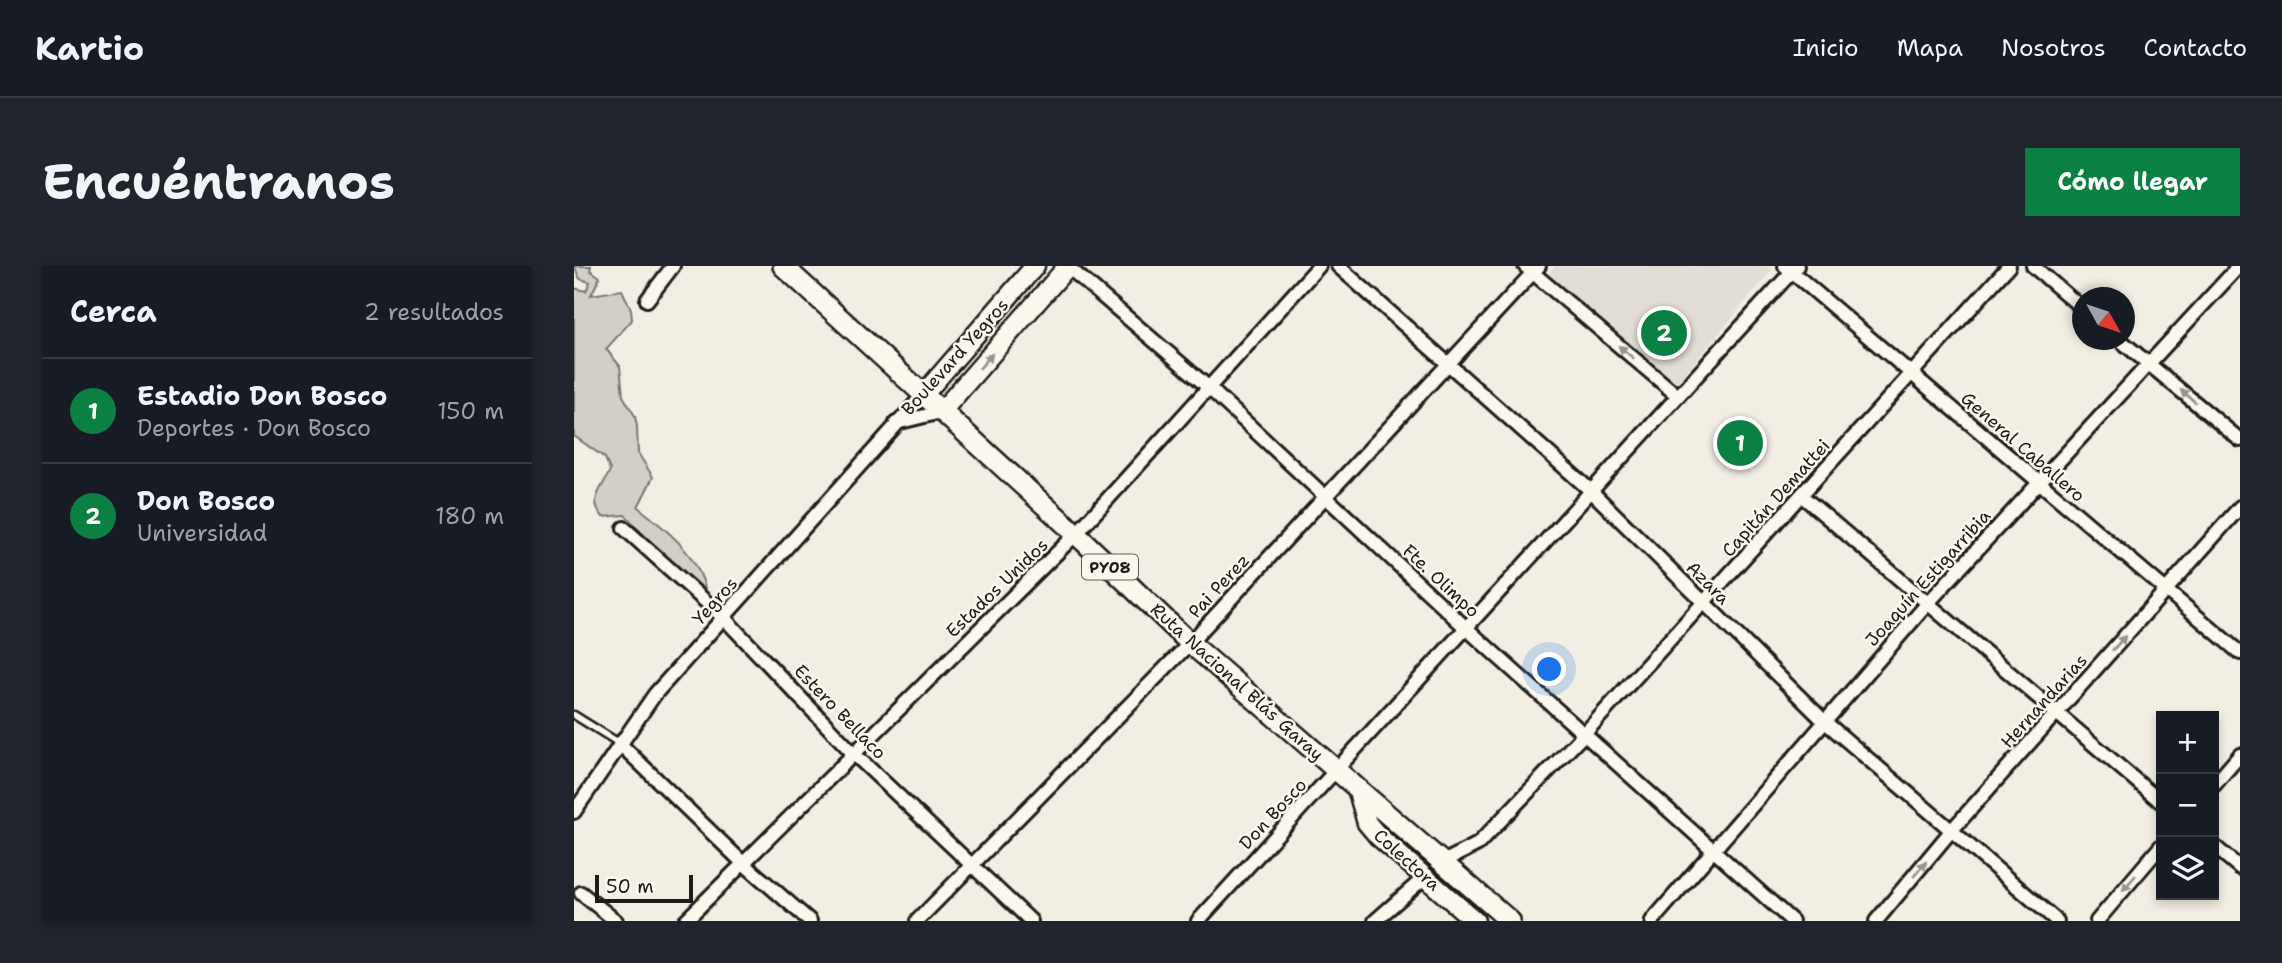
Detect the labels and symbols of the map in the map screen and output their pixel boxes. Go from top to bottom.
north arrow [2072,287,2135,350]
street label: Boulevard Yegros [896,293,1014,421]
pin: 2 [1641,307,1687,359]
one-way arrow [1617,345,1634,360]
one-way arrow [978,352,994,370]
street label: General Caballero [1956,386,2090,508]
one-way arrow [2179,389,2196,404]
pin: 1 [1717,417,1763,469]
street label: Capitán Demattei [1717,434,1835,562]
street label: Joaquín Estigarribia [1860,504,1996,652]
street label: Estados Unidos [941,533,1053,643]
street label: Fte. Olimpo [1397,539,1485,623]
street label: Pai Perez [1183,549,1255,623]
road number: PY08 [1082,554,1138,580]
street label: Azara [1681,556,1735,610]
street label: Yegros [687,572,743,630]
street label: Ruta Nacional Blás Garay [1145,598,1329,766]
one-way arrow [2111,634,2127,652]
street label: Hernandarias [1995,649,2093,753]
your location [1532,652,1566,686]
street label: Estero Bellaco [789,659,891,765]
street label: Don Bosco [1234,773,1312,855]
street label: Colectora [1369,824,1445,896]
one-way arrow [1912,860,1927,877]
scale bar [595,872,693,904]
one-way arrow [2122,875,2137,892]

